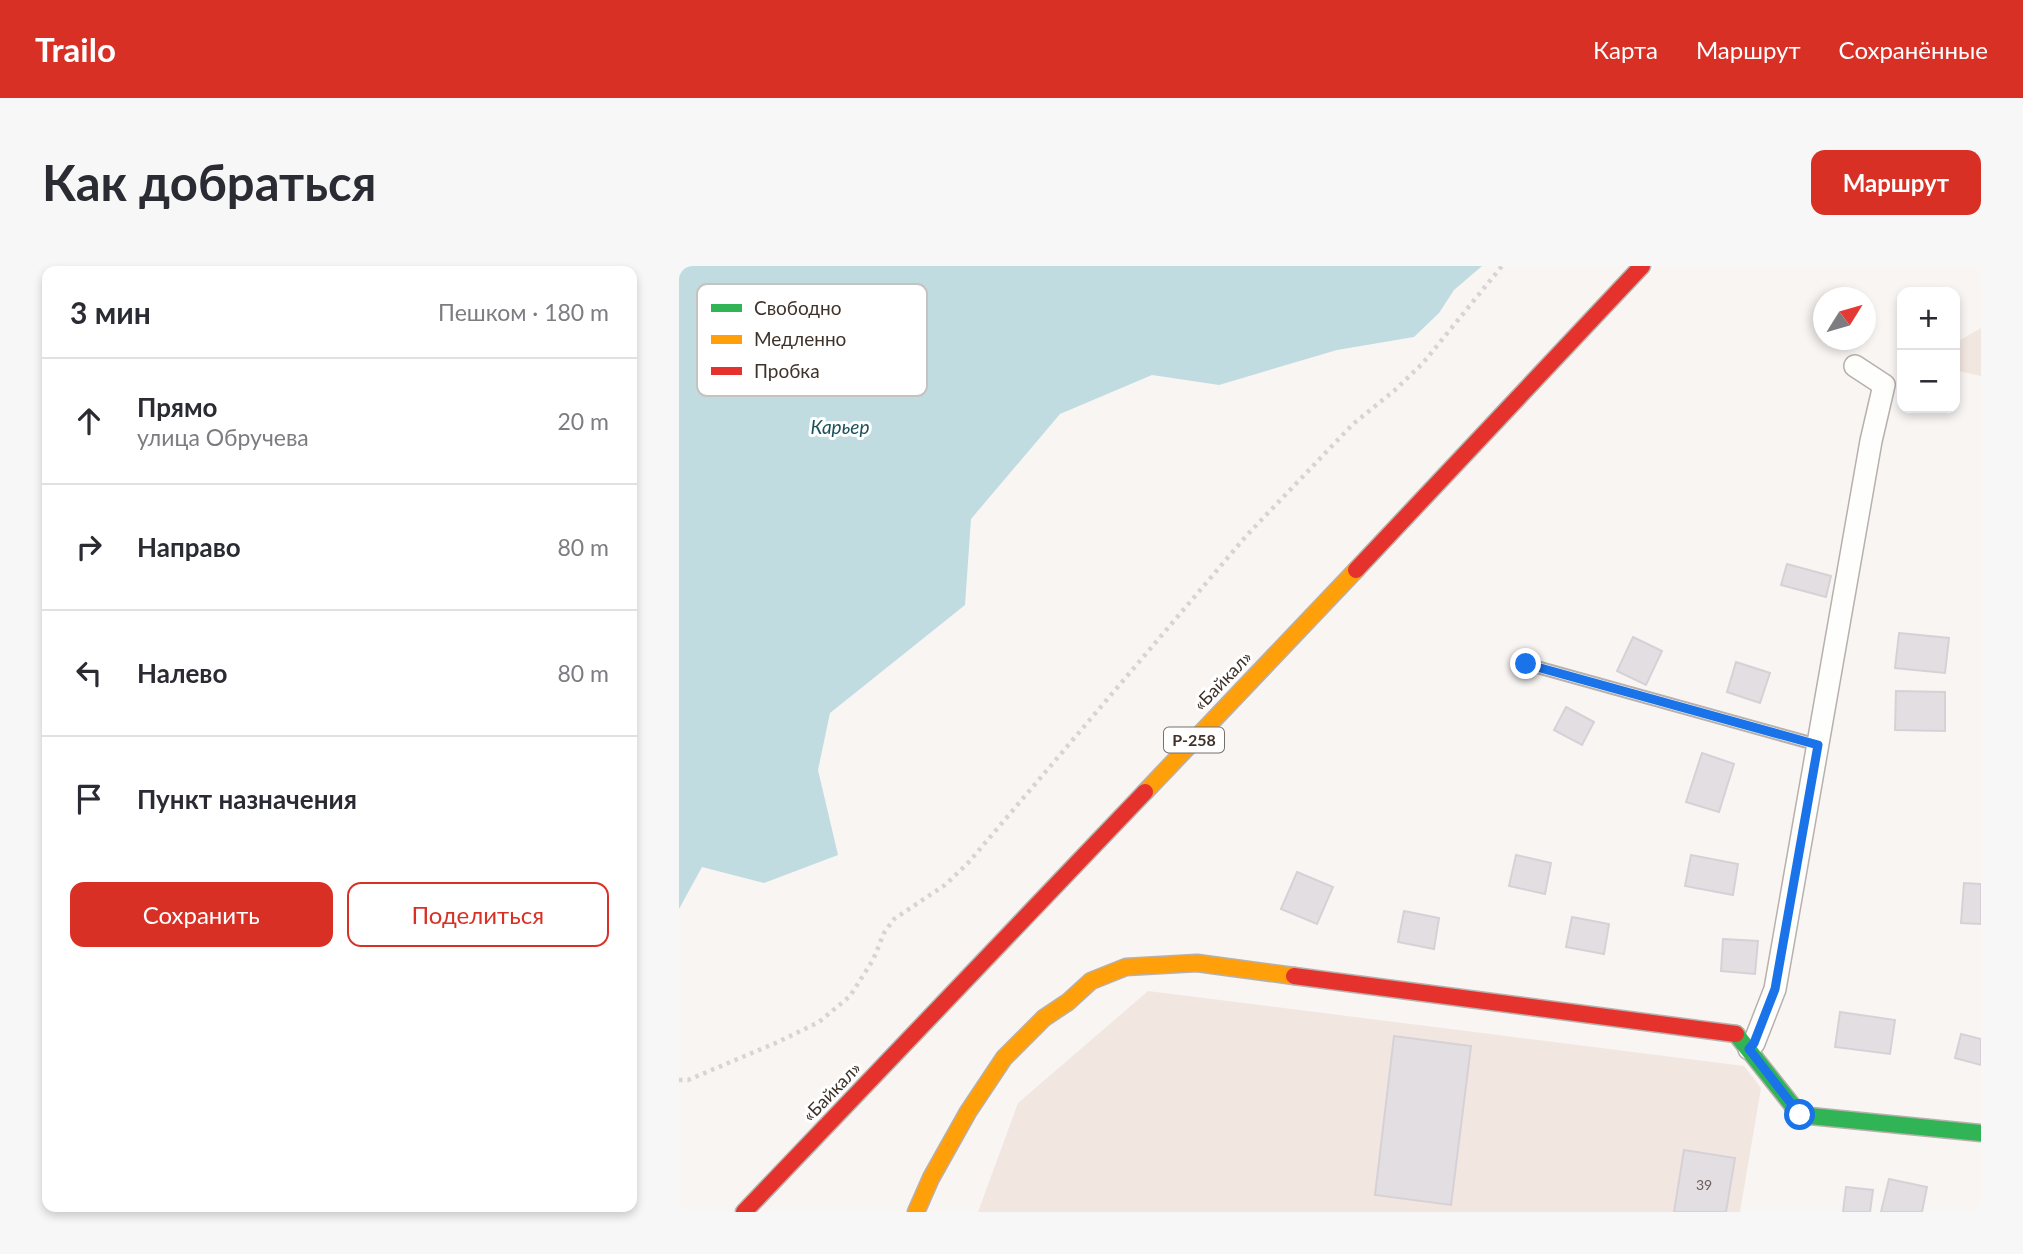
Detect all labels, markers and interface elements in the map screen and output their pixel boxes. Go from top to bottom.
text: Trailo [35,29,116,69]
text: Карта [1593,35,1658,64]
text: Маршрут [1696,35,1801,64]
text: Сохранённые [1839,35,1988,64]
button: Маршрут [1811,150,1981,215]
text: Как добраться [42,153,376,211]
legend [697,284,927,396]
north arrow [1813,287,1876,350]
map controls [1897,287,1960,413]
button: + [1897,287,1960,350]
text: 3 мин [70,294,151,330]
text: Свободно [754,296,842,319]
text: Пешком · 180 m [438,298,609,326]
text: Медленно [754,327,846,350]
button: − [1897,350,1960,413]
text: Пробка [754,359,820,382]
text: Прямо [137,391,218,423]
icon: ahead [70,402,108,440]
text: 20 m [558,407,609,435]
water label: Карьер [811,415,869,438]
text: улица Обручева [137,423,309,451]
icon: right [70,528,108,566]
text: Направо [137,531,241,563]
text: 80 m [558,533,609,561]
street label: «Байкал» [1188,646,1256,715]
route end [1510,648,1541,679]
icon: left [70,654,108,692]
text: Налево [137,657,227,689]
text: 80 m [558,659,609,687]
road number: Р-258 [1164,727,1224,752]
icon: arrive [70,780,108,818]
text: Пункт назначения [137,783,357,815]
button: Сохранить [70,882,333,947]
button: Поделиться [347,882,609,947]
street label: «Байкал» [797,1057,865,1126]
route start [1784,1099,1815,1130]
house number: 39 [1696,1176,1712,1193]

